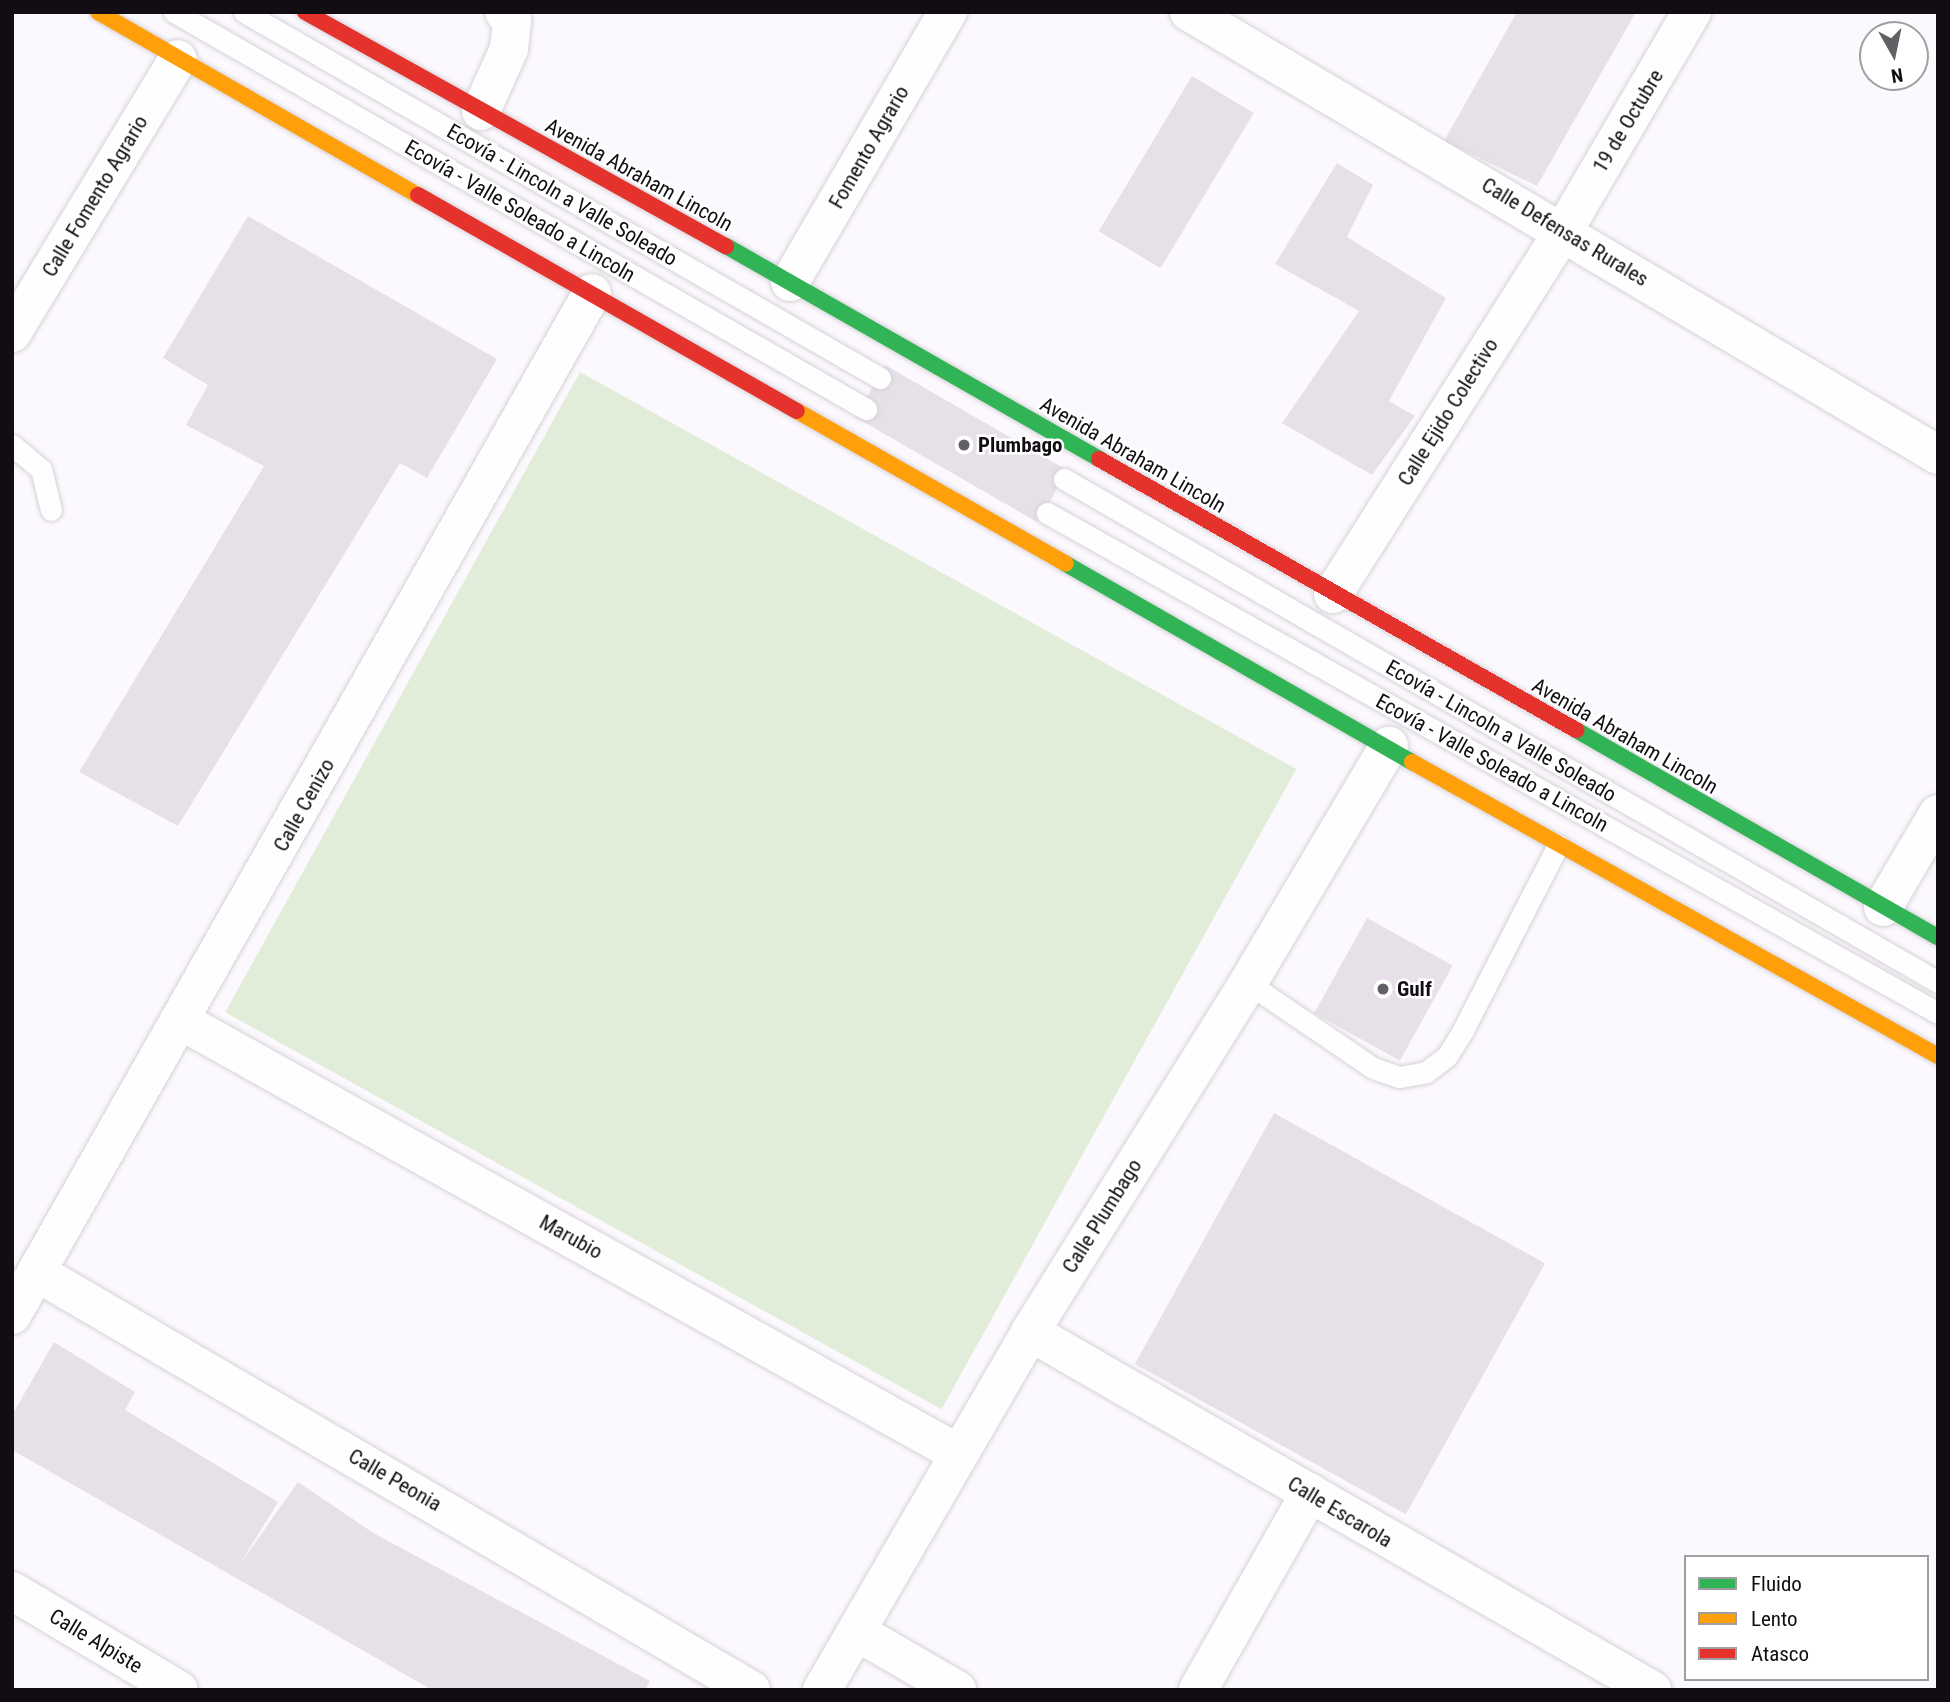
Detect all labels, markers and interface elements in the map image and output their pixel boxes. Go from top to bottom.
north arrow [1859,21,1929,91]
text: N [1890,63,1905,88]
street label: 19 de Octubre [1587,65,1669,177]
street label: Fomento Agrario [824,81,914,213]
street label: Calle Fomento Agrario [37,111,153,281]
street label: Avenida Abraham Lincoln [541,113,737,237]
street label: Ecovía - Lincoln a Valle Soleado [442,119,682,271]
street label: Ecovía - Valle Soleado a Lincoln [400,135,640,287]
street label: Calle Defensas Rurales [1477,172,1653,292]
street label: Calle Ejido Colectivo [1392,334,1504,490]
street label: Avenida Abraham Lincoln [1036,392,1230,518]
place label: Plumbago [978,432,1062,458]
marker: Plumbago [956,437,972,453]
street label: Ecovía - Lincoln a Valle Soleado [1381,655,1621,807]
street label: Avenida Abraham Lincoln [1528,673,1722,799]
street label: Ecovía - Valle Soleado a Lincoln [1371,689,1613,837]
street label: Calle Cenizo [268,754,340,856]
place label: Gulf [1397,976,1432,1002]
marker: Gulf [1375,981,1391,997]
street label: Calle Plumbago [1057,1154,1147,1278]
street label: Marubio [535,1209,607,1265]
street label: Calle Peonia [344,1443,446,1517]
street label: Calle Escarola [1283,1471,1397,1553]
legend [1684,1555,1929,1681]
text: Fluido [1751,1572,1802,1596]
street label: Calle Alpiste [45,1603,147,1679]
text: Lento [1751,1607,1798,1631]
text: Atasco [1751,1642,1809,1666]

